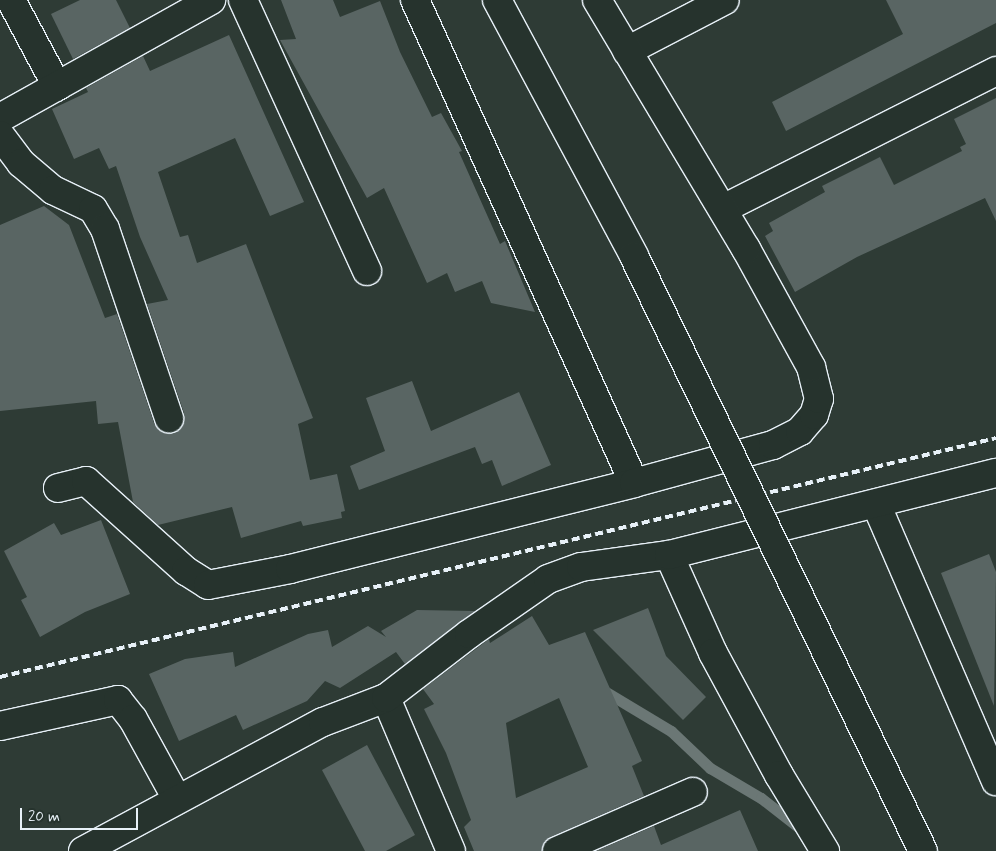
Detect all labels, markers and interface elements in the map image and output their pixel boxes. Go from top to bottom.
scale bar [22,798,140,830]
text: 20 m [28,807,60,827]

